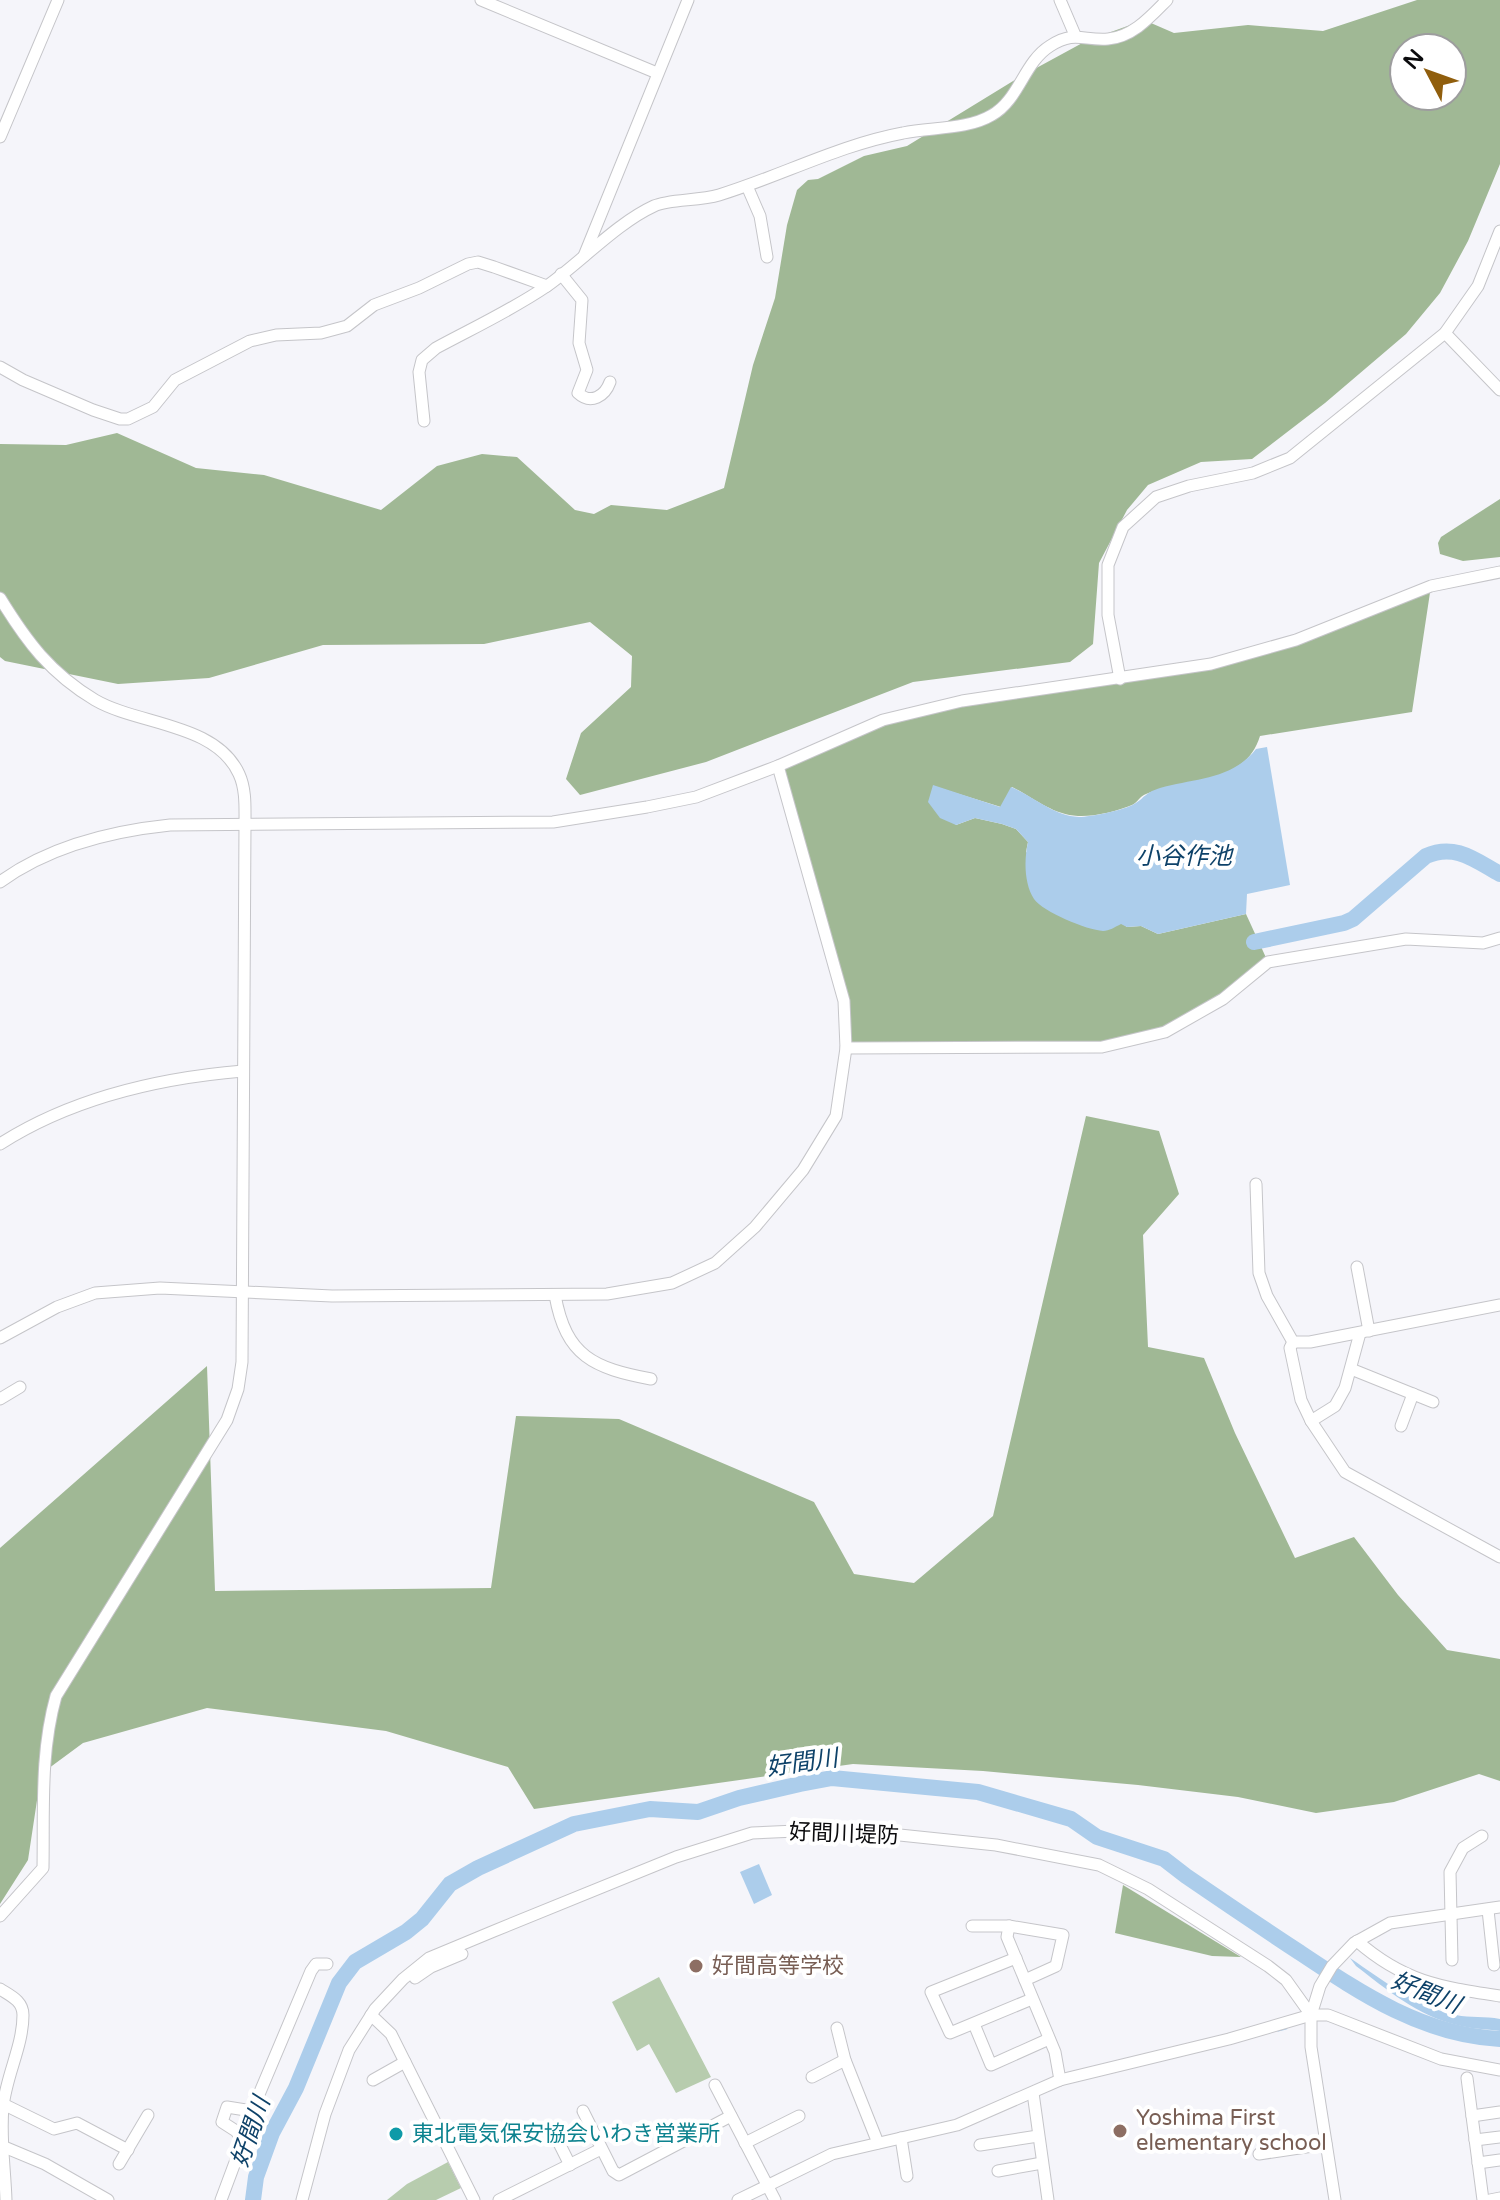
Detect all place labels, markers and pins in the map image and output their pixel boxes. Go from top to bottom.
place label: 好間高等学校 [712,1953,844,1979]
marker: 好間高等学校 [687,1957,705,1975]
place label: Yoshima First elementary school [1136,2105,1327,2156]
place label: 東北電気保安協会いわき営業所 [412,2121,720,2147]
marker: Yoshima First elementary school [1111,2122,1129,2140]
marker: 東北電気保安協会いわき営業所 [387,2125,405,2143]

